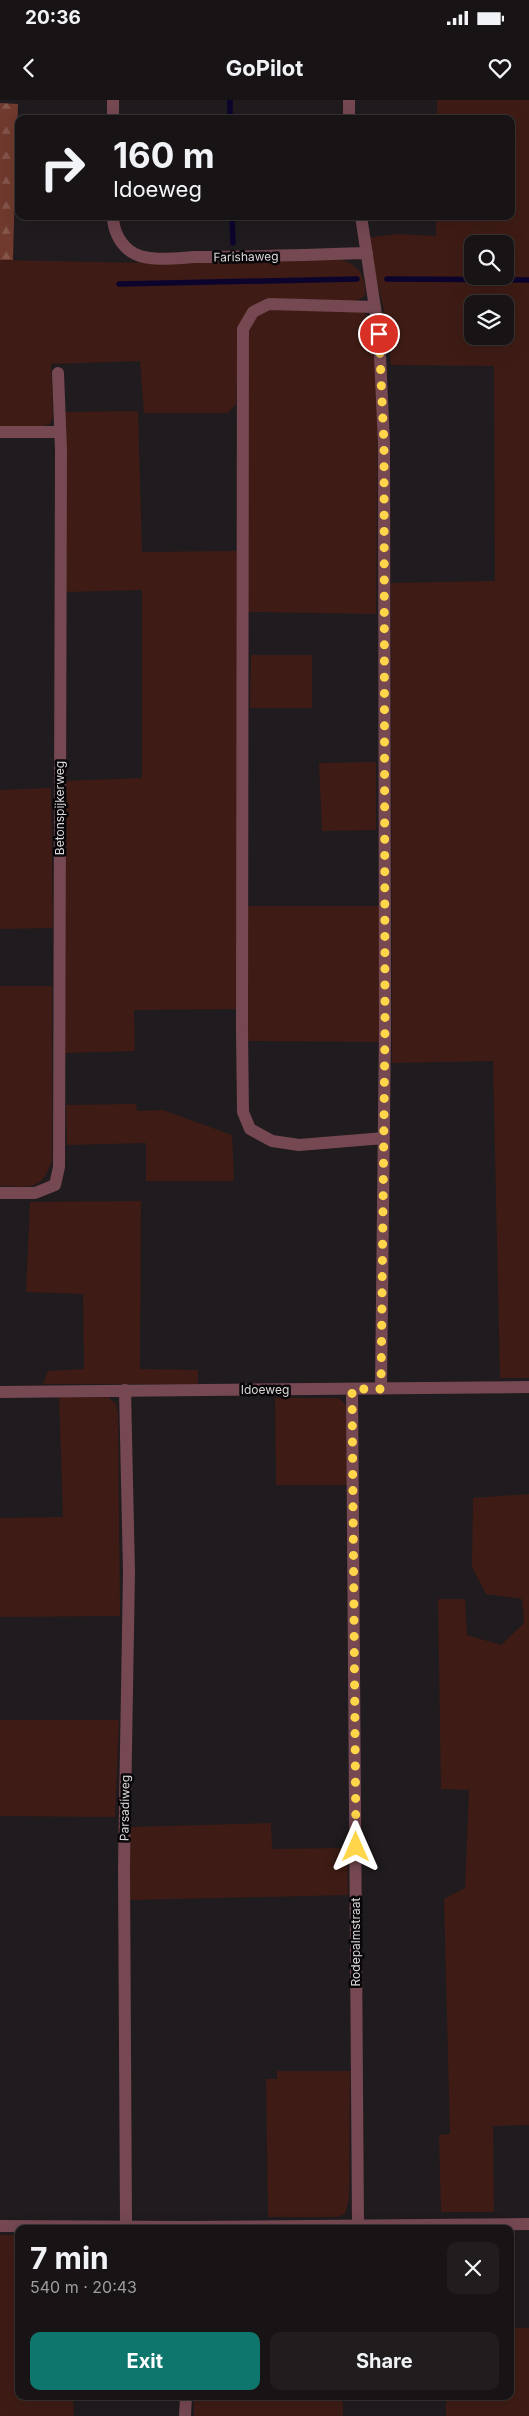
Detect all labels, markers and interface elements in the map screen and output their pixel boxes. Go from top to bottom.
text: 20:36 [25,6,81,29]
icon: back [15,54,43,82]
icon: heart [486,54,514,82]
text: GoPilot [226,55,303,81]
text: 160 m [113,134,215,176]
icon: right [30,135,95,200]
text: Idoeweg [113,176,202,202]
map controls [464,235,514,345]
button: search [464,235,514,285]
street label: Farishaweg [213,248,279,265]
button: layers [464,295,514,345]
pin [358,313,400,355]
icon: arrive [365,320,393,348]
street label: Betonspijkerweg [52,761,67,855]
street label: Idoeweg [241,1382,289,1397]
street label: Parsadiweg [116,1775,133,1841]
position arrow [329,1820,381,1872]
street label: Rodepalmstraat [348,1897,363,1986]
text: 7 min [30,2240,109,2276]
button: close [447,2242,499,2294]
text: 540 m · 20:43 [30,2277,137,2297]
button: Exit [30,2332,260,2390]
button: Share [270,2332,499,2390]

